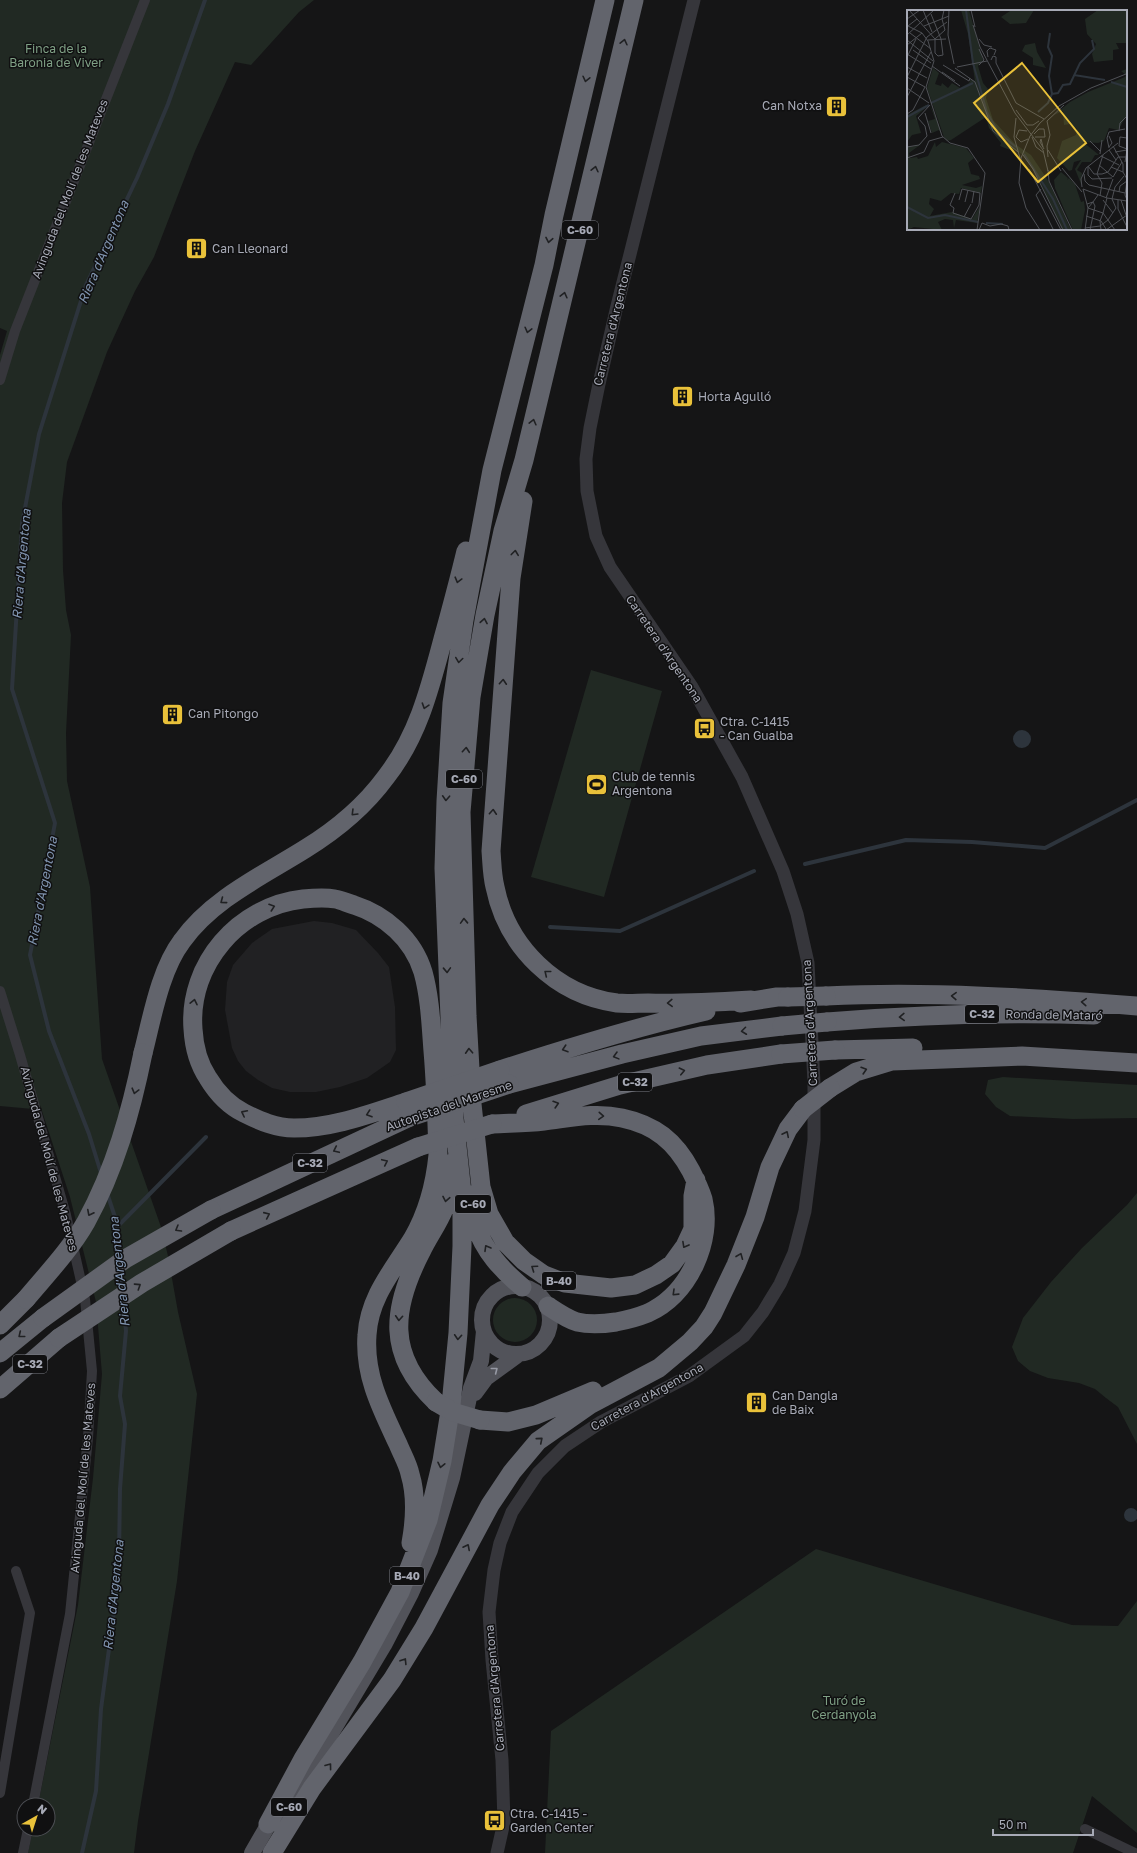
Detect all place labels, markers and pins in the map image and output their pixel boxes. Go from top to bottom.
building icon: Can Notxa [824,93,850,119]
place label: Can Notxa [762,98,822,113]
building icon: Can Lleonard [184,236,210,262]
place label: Can Lleonard [212,241,288,256]
building icon: Horta Agulló [669,384,695,410]
place label: Horta Agulló [698,389,771,404]
building icon: Can Pitongo [160,701,186,727]
place label: Can Pitongo [188,706,258,721]
place label: Ctra. C-1415 - Can Gualba [720,714,793,743]
bus stop icon: Ctra. C-1415 - Can Gualba [691,716,717,742]
place label: Club de tennis Argentona [612,769,695,798]
sports icon: Club de tennis Argentona [584,771,610,797]
place label: Can Dangla de Baix [772,1388,838,1417]
building icon: Can Dangla de Baix [744,1390,770,1416]
place label: Ctra. C-1415 - Garden Center [510,1806,594,1835]
bus stop icon: Ctra. C-1415 - Garden Center [481,1808,507,1834]

